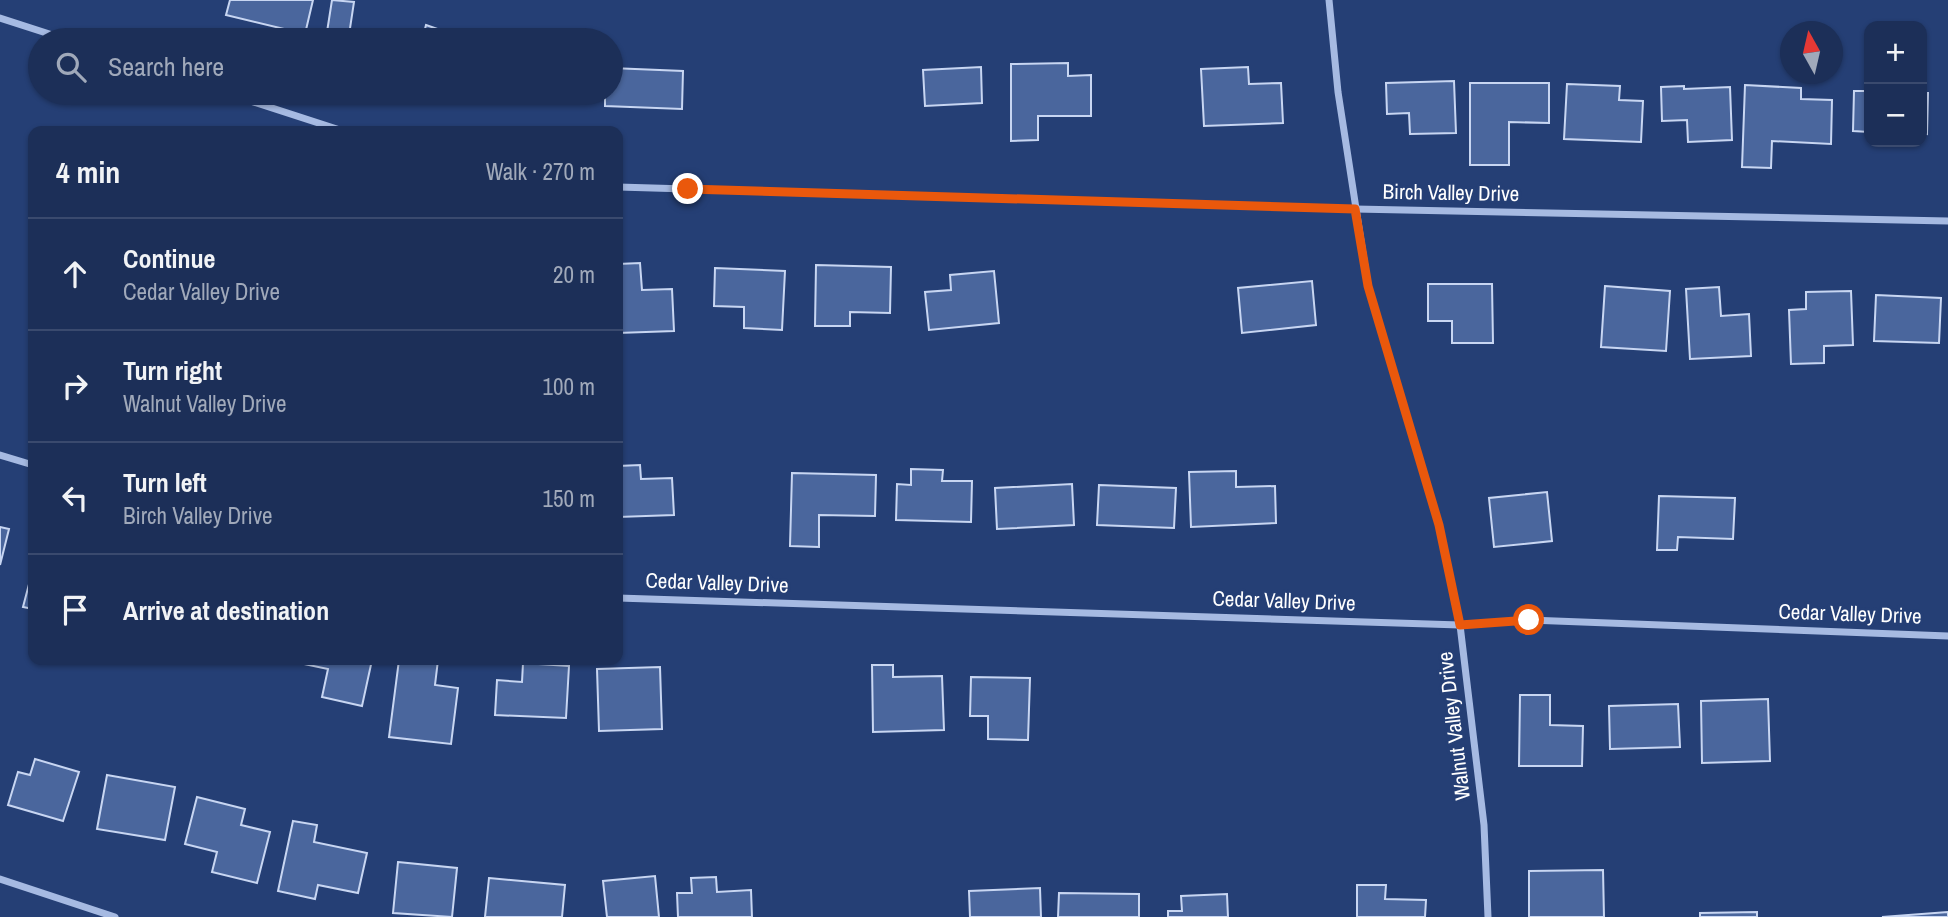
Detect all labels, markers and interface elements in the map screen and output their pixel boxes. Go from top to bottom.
north arrow [1780,21,1843,84]
map controls [1864,21,1927,147]
button: + [1864,21,1927,84]
search box [28,28,623,105]
icon: search [52,48,90,86]
text: Search here [108,49,224,84]
button: − [1864,84,1927,147]
text: 4 min [56,152,120,192]
text: Walk · 270 m [486,156,595,187]
route end [672,173,703,204]
street label: Birch Valley Drive [1382,177,1520,208]
text: Continue [123,241,215,276]
icon: ahead [56,255,94,293]
text: 20 m [553,259,595,290]
text: Cedar Valley Drive [123,276,280,307]
text: Turn right [123,353,222,388]
icon: right [56,367,94,405]
text: 100 m [543,371,595,402]
text: Walnut Valley Drive [123,388,287,419]
text: Turn left [123,465,207,500]
icon: left [56,479,94,517]
text: 150 m [543,483,595,514]
text: Birch Valley Drive [123,500,273,531]
street label: Cedar Valley Drive [645,566,789,599]
street label: Cedar Valley Drive [1212,584,1356,617]
icon: arrive [56,591,94,629]
text: Arrive at destination [123,593,329,628]
street label: Cedar Valley Drive [1778,597,1922,630]
route start [1513,604,1544,635]
street label: Walnut Valley Drive [1430,650,1477,802]

